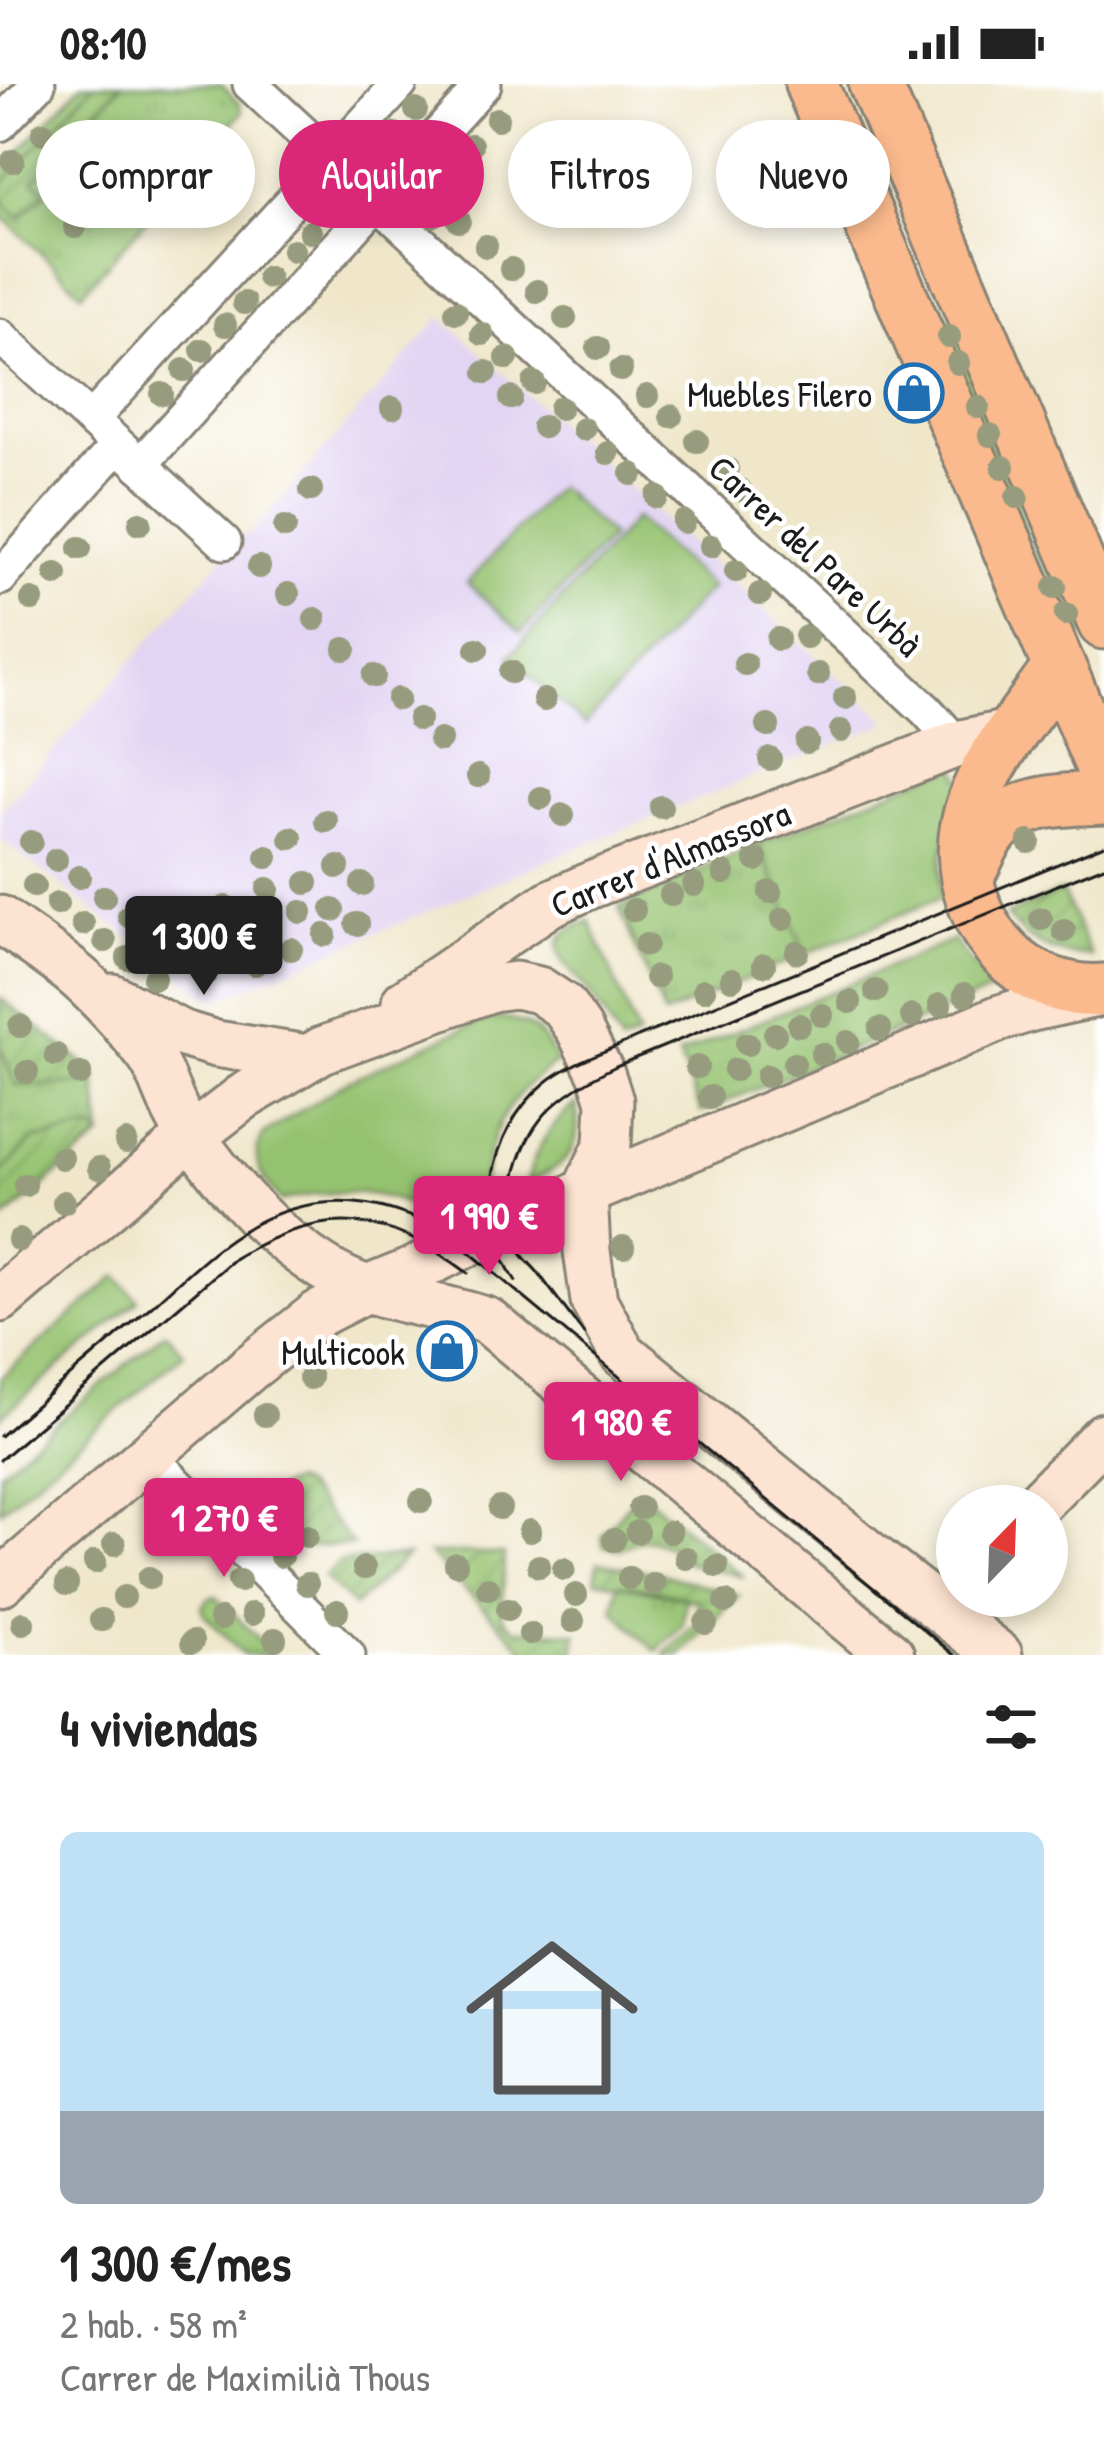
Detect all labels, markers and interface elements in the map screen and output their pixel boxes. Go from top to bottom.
text: 08:10 [60,12,147,73]
chip: Comprar [36,120,255,228]
chip: Alquilar [279,120,484,228]
chip: Filtros [508,120,692,228]
chip: Nuevo [716,120,890,228]
shop icon: Muebles Filero [883,362,945,424]
place label: Muebles Filero [687,369,872,418]
street label: Carrer del Pare Urbà [699,443,933,667]
street label: Carrer d'Almassora [543,788,797,928]
pin: 1 300 € [93,896,315,998]
text: 1 300 € [152,908,256,961]
pin: 1 990 € [378,1176,600,1278]
text: 1 990 € [441,1188,537,1241]
shop icon: Multicook [416,1320,478,1382]
place label: Multicook [281,1327,405,1376]
pin: 1 980 € [510,1382,732,1484]
text: 1 980 € [571,1394,671,1447]
pin: 1 270 € [113,1478,335,1580]
north arrow [936,1485,1068,1617]
map controls [936,1485,1068,1617]
text: 1 270 € [171,1490,277,1543]
text: 4 viviendas [60,1693,257,1762]
icon: filters [978,1694,1044,1760]
icon: home [444,1910,660,2126]
text: 1 300 €/mes [60,2228,291,2297]
text: 2 hab. · 58 m² [60,2297,247,2350]
text: Carrer de Maximilià Thous [60,2350,430,2403]

